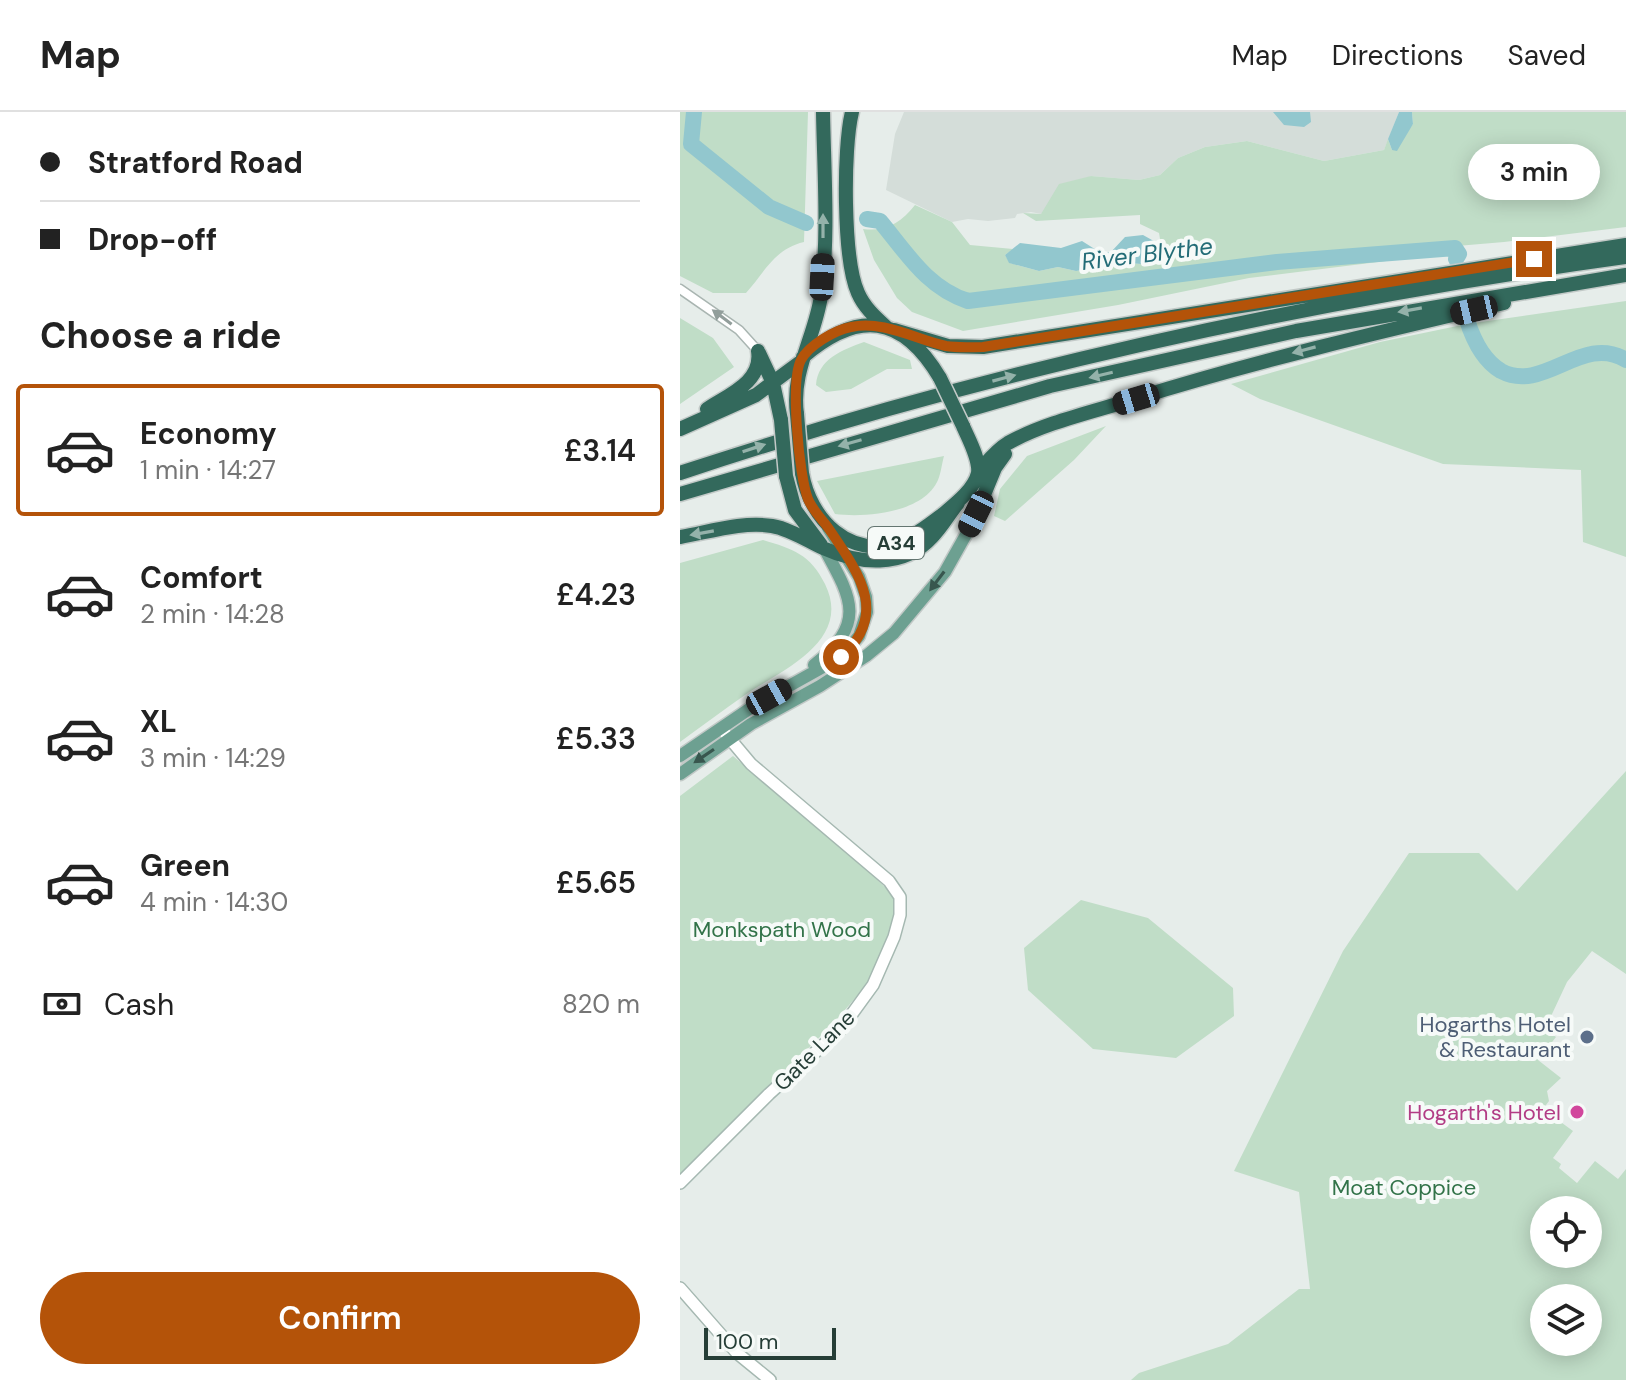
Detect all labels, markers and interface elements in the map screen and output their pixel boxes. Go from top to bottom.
text: Map [40,30,121,80]
text: Map [1231,37,1288,74]
text: Directions [1332,37,1464,74]
text: Saved [1508,37,1586,74]
text: Stratford Road [88,143,303,182]
callout: 3 min [1468,143,1600,199]
text: 3 min [1500,155,1568,189]
one-way arrow [817,213,829,238]
text: Drop-off [88,220,217,259]
water label: River Blythe [1080,230,1214,277]
route end [1516,241,1552,277]
car [809,252,835,302]
car [1448,293,1500,327]
one-way arrow [1397,305,1422,317]
one-way arrow [712,309,732,325]
text: Choose a ride [40,312,281,359]
one-way arrow [1291,344,1315,357]
one-way arrow [1088,369,1113,381]
one-way arrow [992,371,1017,383]
car [1110,381,1162,417]
icon: car [44,414,116,486]
text: Economy [140,414,277,453]
text: £3.14 [564,431,636,470]
one-way arrow [838,437,862,450]
one-way arrow [742,442,766,454]
text: 1 min · 14:27 [140,453,276,487]
car [955,487,997,541]
road number: A34 [868,527,924,559]
one-way arrow [689,528,714,540]
icon: car [44,558,116,630]
text: Comfort [140,558,263,597]
one-way arrow [930,571,946,592]
text: £4.23 [556,575,636,614]
text: 2 min · 14:28 [140,597,285,631]
route start [823,639,859,675]
car [742,675,796,719]
icon: car [44,702,116,774]
text: XL [140,702,177,741]
text: £5.33 [556,719,636,758]
text: 3 min · 14:29 [140,741,286,775]
one-way arrow [694,748,715,763]
icon: car [44,846,116,918]
text: Green [140,846,230,885]
text: £5.65 [556,863,636,902]
text: 4 min · 14:30 [140,885,288,919]
park label: Monkspath Wood [693,915,871,944]
icon: cash [40,982,84,1026]
text: Cash [104,985,174,1024]
text: 820 m [562,987,640,1021]
street label: Gate Lane [767,1003,861,1097]
place label: Hogarths Hotel & Restaurant [1420,1010,1571,1064]
marker: Hogarths Hotel & Restaurant [1578,1028,1596,1046]
place label: Hogarth's Hotel [1407,1098,1561,1127]
marker: Hogarth's Hotel [1568,1103,1586,1121]
park label: Moat Coppice [1332,1173,1476,1202]
map controls [1530,1196,1602,1356]
button: locate [1530,1196,1602,1268]
button: Confirm [40,1272,640,1364]
button: layers [1530,1284,1602,1356]
scale bar [704,1324,836,1360]
text: 100 m [716,1327,778,1356]

